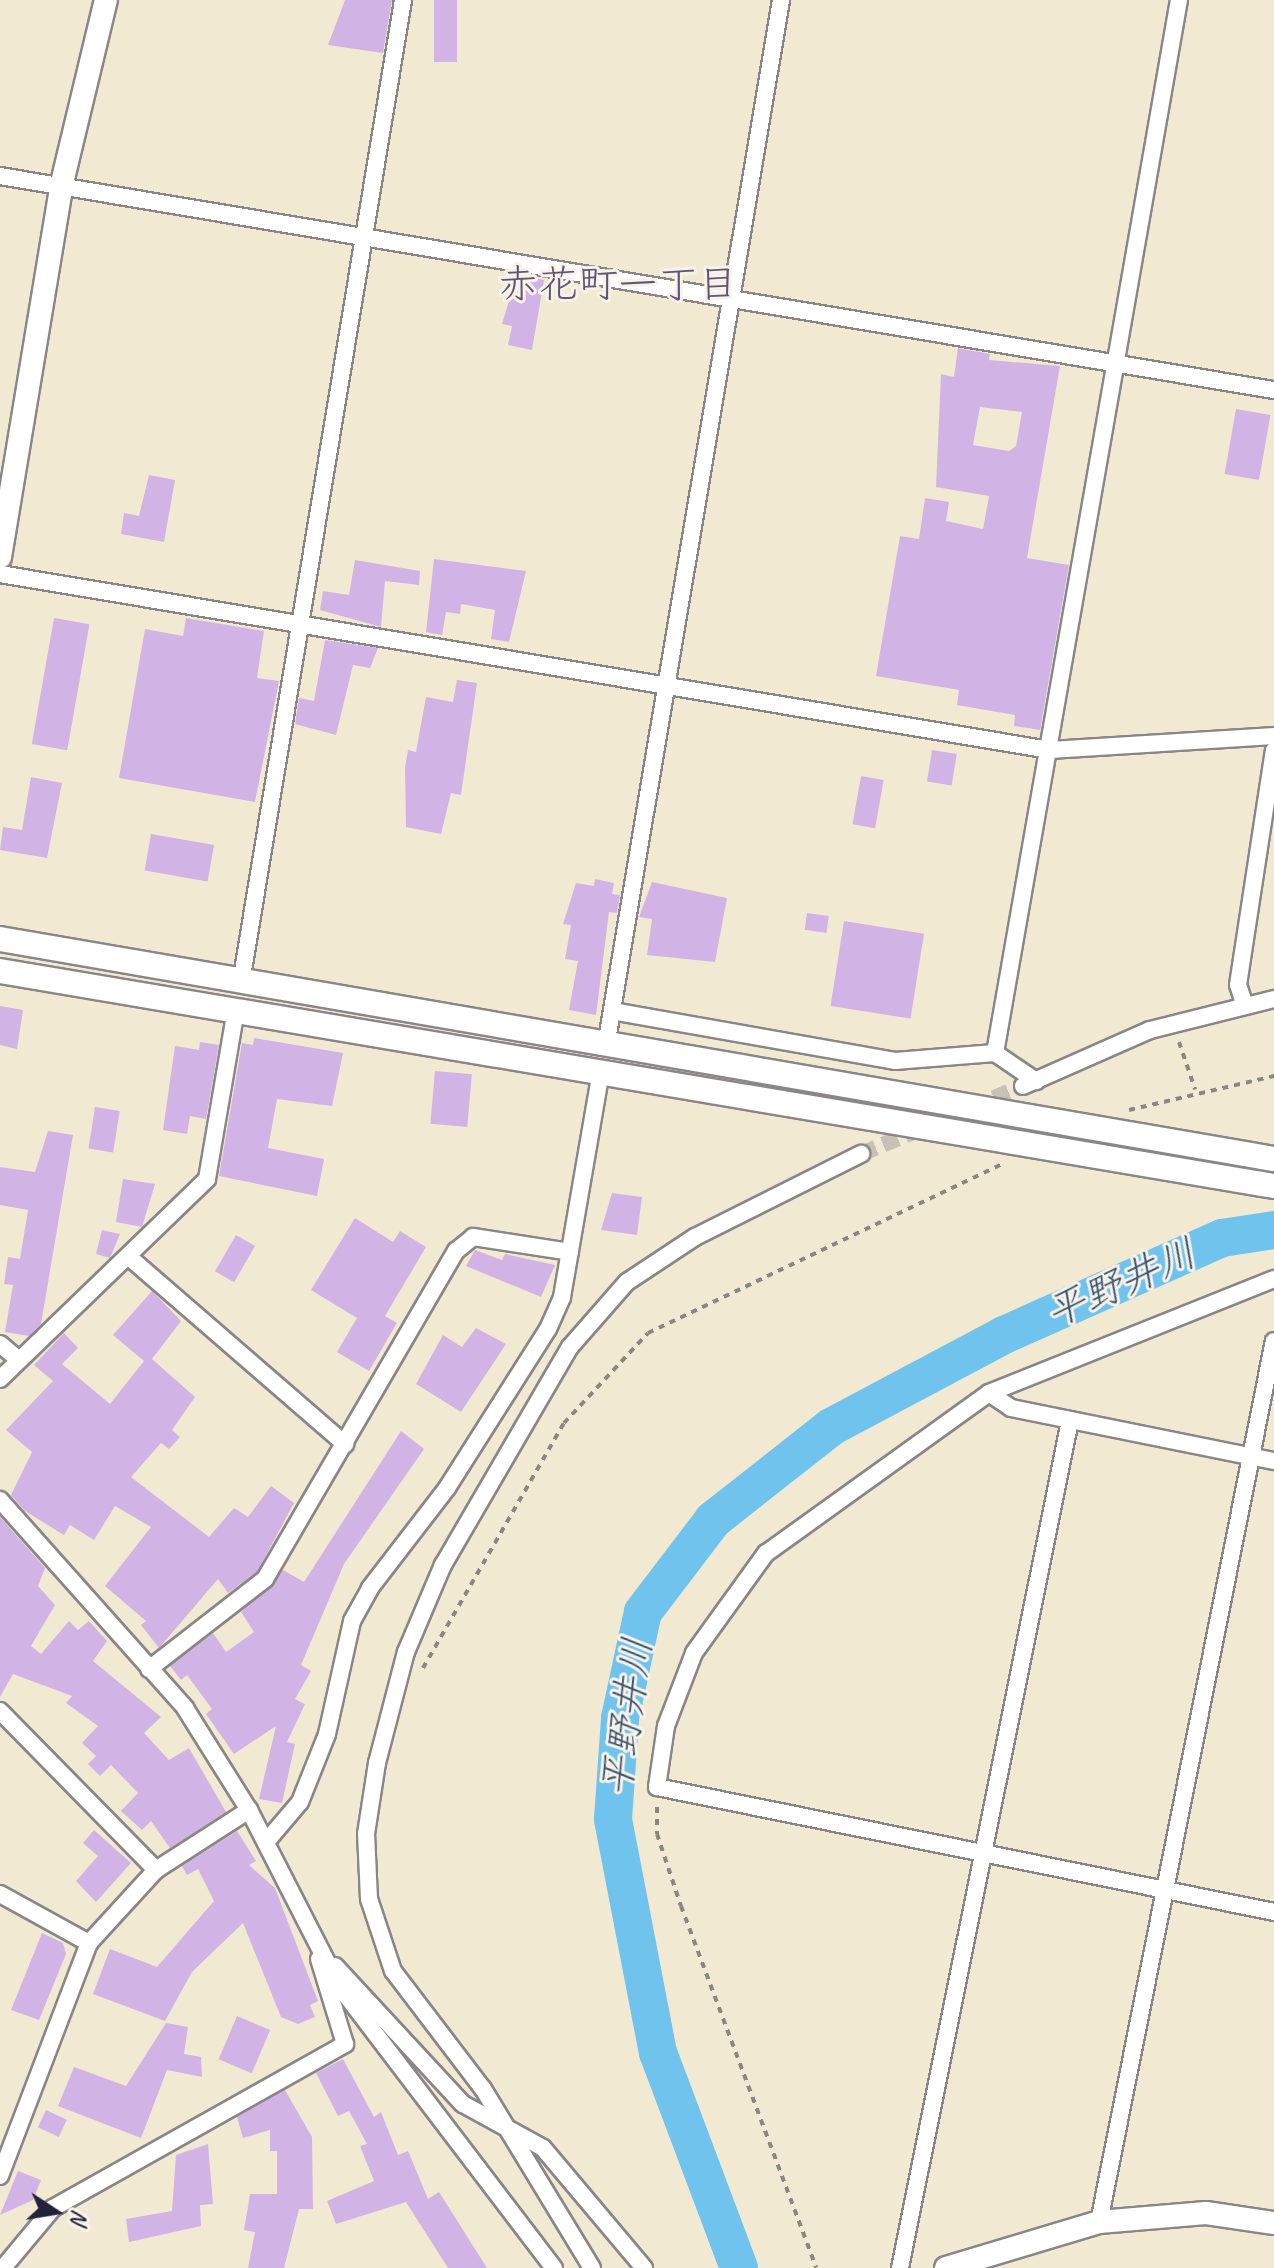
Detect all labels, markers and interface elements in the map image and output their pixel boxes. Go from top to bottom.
district label: 赤花町一丁目 [498,260,738,308]
water label: 平野井川 [1038,1229,1204,1337]
water label: 平野井川 [592,1634,662,1800]
north arrow [16,2172,96,2252]
text: N [64,2207,95,2227]

